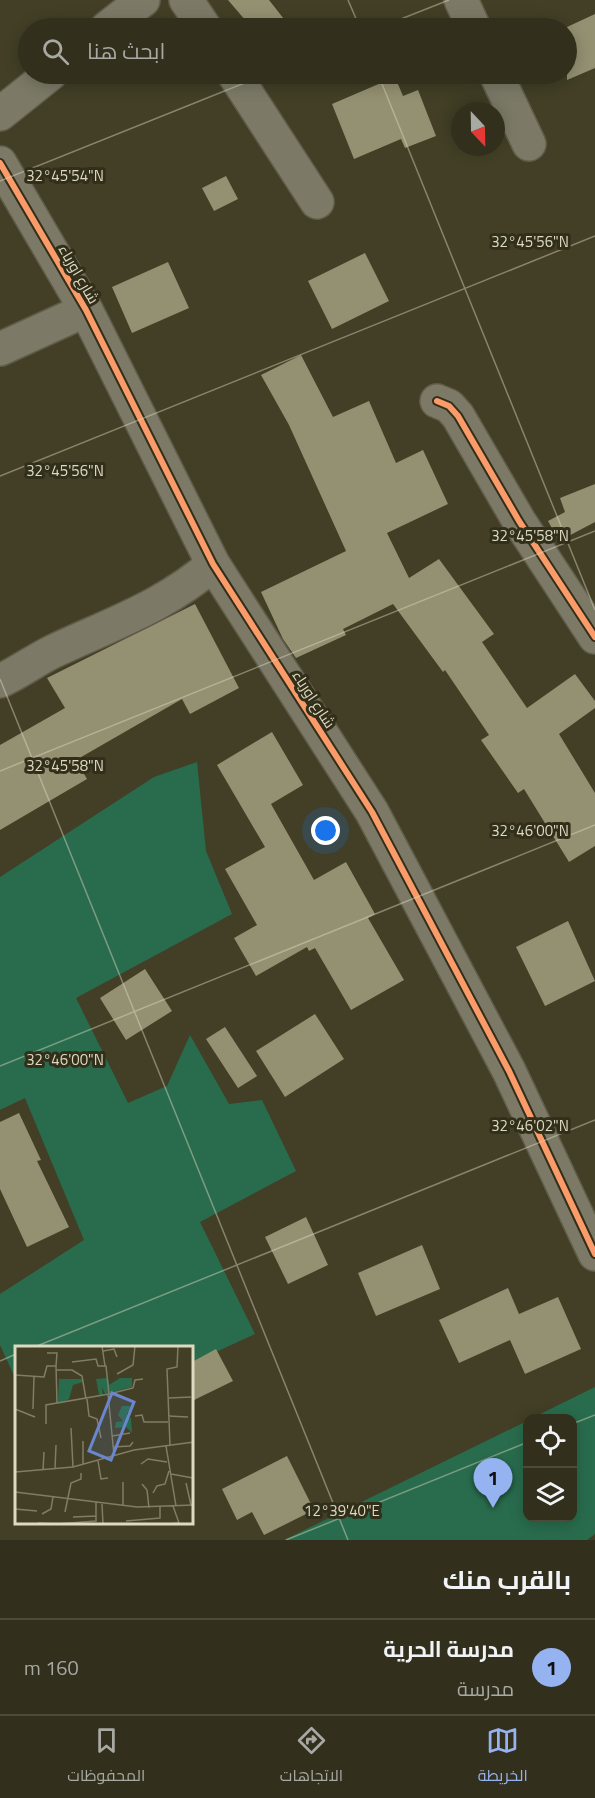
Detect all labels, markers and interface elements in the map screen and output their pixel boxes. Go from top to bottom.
search box [18,18,577,84]
text: ابحث هنا [87,34,165,68]
icon: search [39,35,72,68]
north arrow [451,102,505,156]
text: 32°45'54"N [26,164,104,187]
text: 32°45'56"N [491,230,569,253]
street label: شارع اورباء [53,240,105,308]
text: 32°45'56"N [26,459,104,482]
text: 32°45'58"N [491,524,569,547]
street label: شارع اورباء [287,665,341,733]
text: 32°45'58"N [26,754,104,777]
your location [311,816,340,845]
text: 32°46'00"N [491,819,569,842]
text: 32°46'00"N [26,1048,104,1071]
text: 32°46'02"N [491,1114,569,1137]
inset map [15,1346,194,1525]
map controls [523,1414,577,1522]
button: locate [523,1414,577,1468]
pin: 1 [474,1458,512,1508]
button: layers [523,1468,577,1522]
text: 12°39'40"E [304,1499,380,1522]
text: بالقرب منك [443,1560,571,1599]
text: مدرسة الحرية [383,1632,514,1666]
text: 160 m [24,1652,79,1683]
text: 1 [546,1652,557,1683]
text: مدرسة [457,1673,514,1704]
tab: المحفوظات [67,1724,145,1790]
tab: الاتجاهات [280,1724,343,1790]
tab: الخريطة [478,1724,528,1790]

